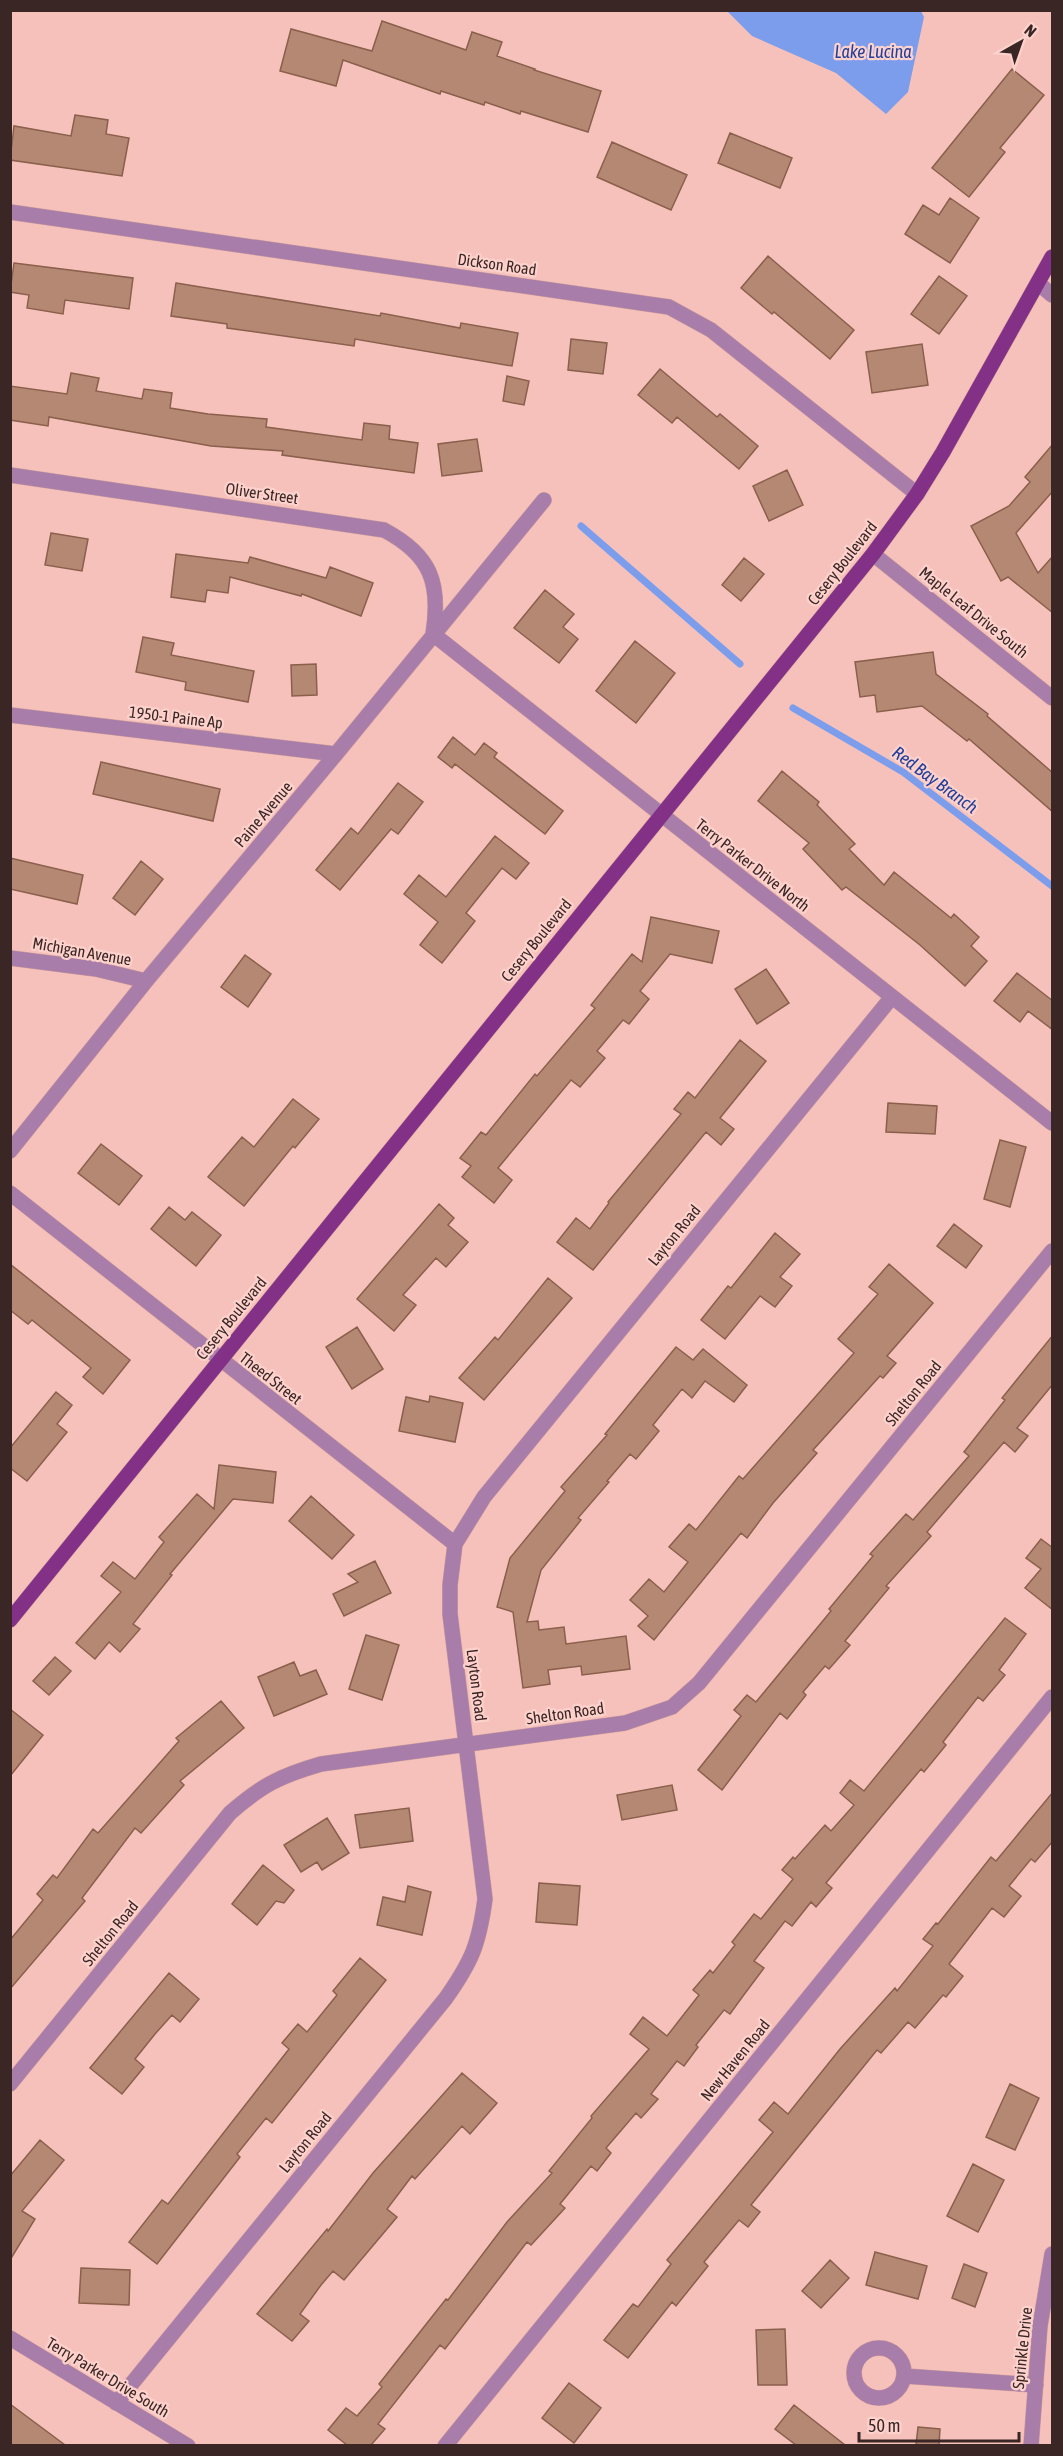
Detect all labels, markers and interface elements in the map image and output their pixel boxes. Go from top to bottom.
north arrow [991,12,1051,72]
text: N [1021,21,1040,40]
water label: Lake Lucina [834,41,912,62]
street label: Dickson Road [457,250,537,278]
street label: Oliver Street [225,479,300,507]
street label: Cesery Boulevard [804,518,881,609]
street label: Maple Leaf Drive South [915,563,1032,662]
street label: 1950-1 Paine Ap [128,702,224,733]
water label: Red Bay Branch [889,742,982,818]
street label: Paine Avenue [230,778,296,850]
street label: Terry Parker Drive North [692,815,813,916]
street label: Cesery Boulevard [497,895,576,986]
street label: Michigan Avenue [31,933,133,970]
street label: Layton Road [644,1201,705,1270]
street label: Cesery Boulevard [192,1273,271,1364]
street label: Theed Street [236,1348,306,1408]
street label: Shelton Road [881,1357,945,1429]
street label: Layton Road [463,1648,490,1722]
street label: Shelton Road [525,1699,605,1727]
street label: Shelton Road [78,1897,142,1969]
street label: New Haven Road [697,2016,773,2104]
street label: Layton Road [275,2108,336,2177]
street label: Sprinkle Drive [1009,2306,1036,2390]
street label: Terry Parker Drive South [43,2333,173,2422]
scale bar [859,2405,1020,2443]
text: 50 m [868,2415,900,2436]

